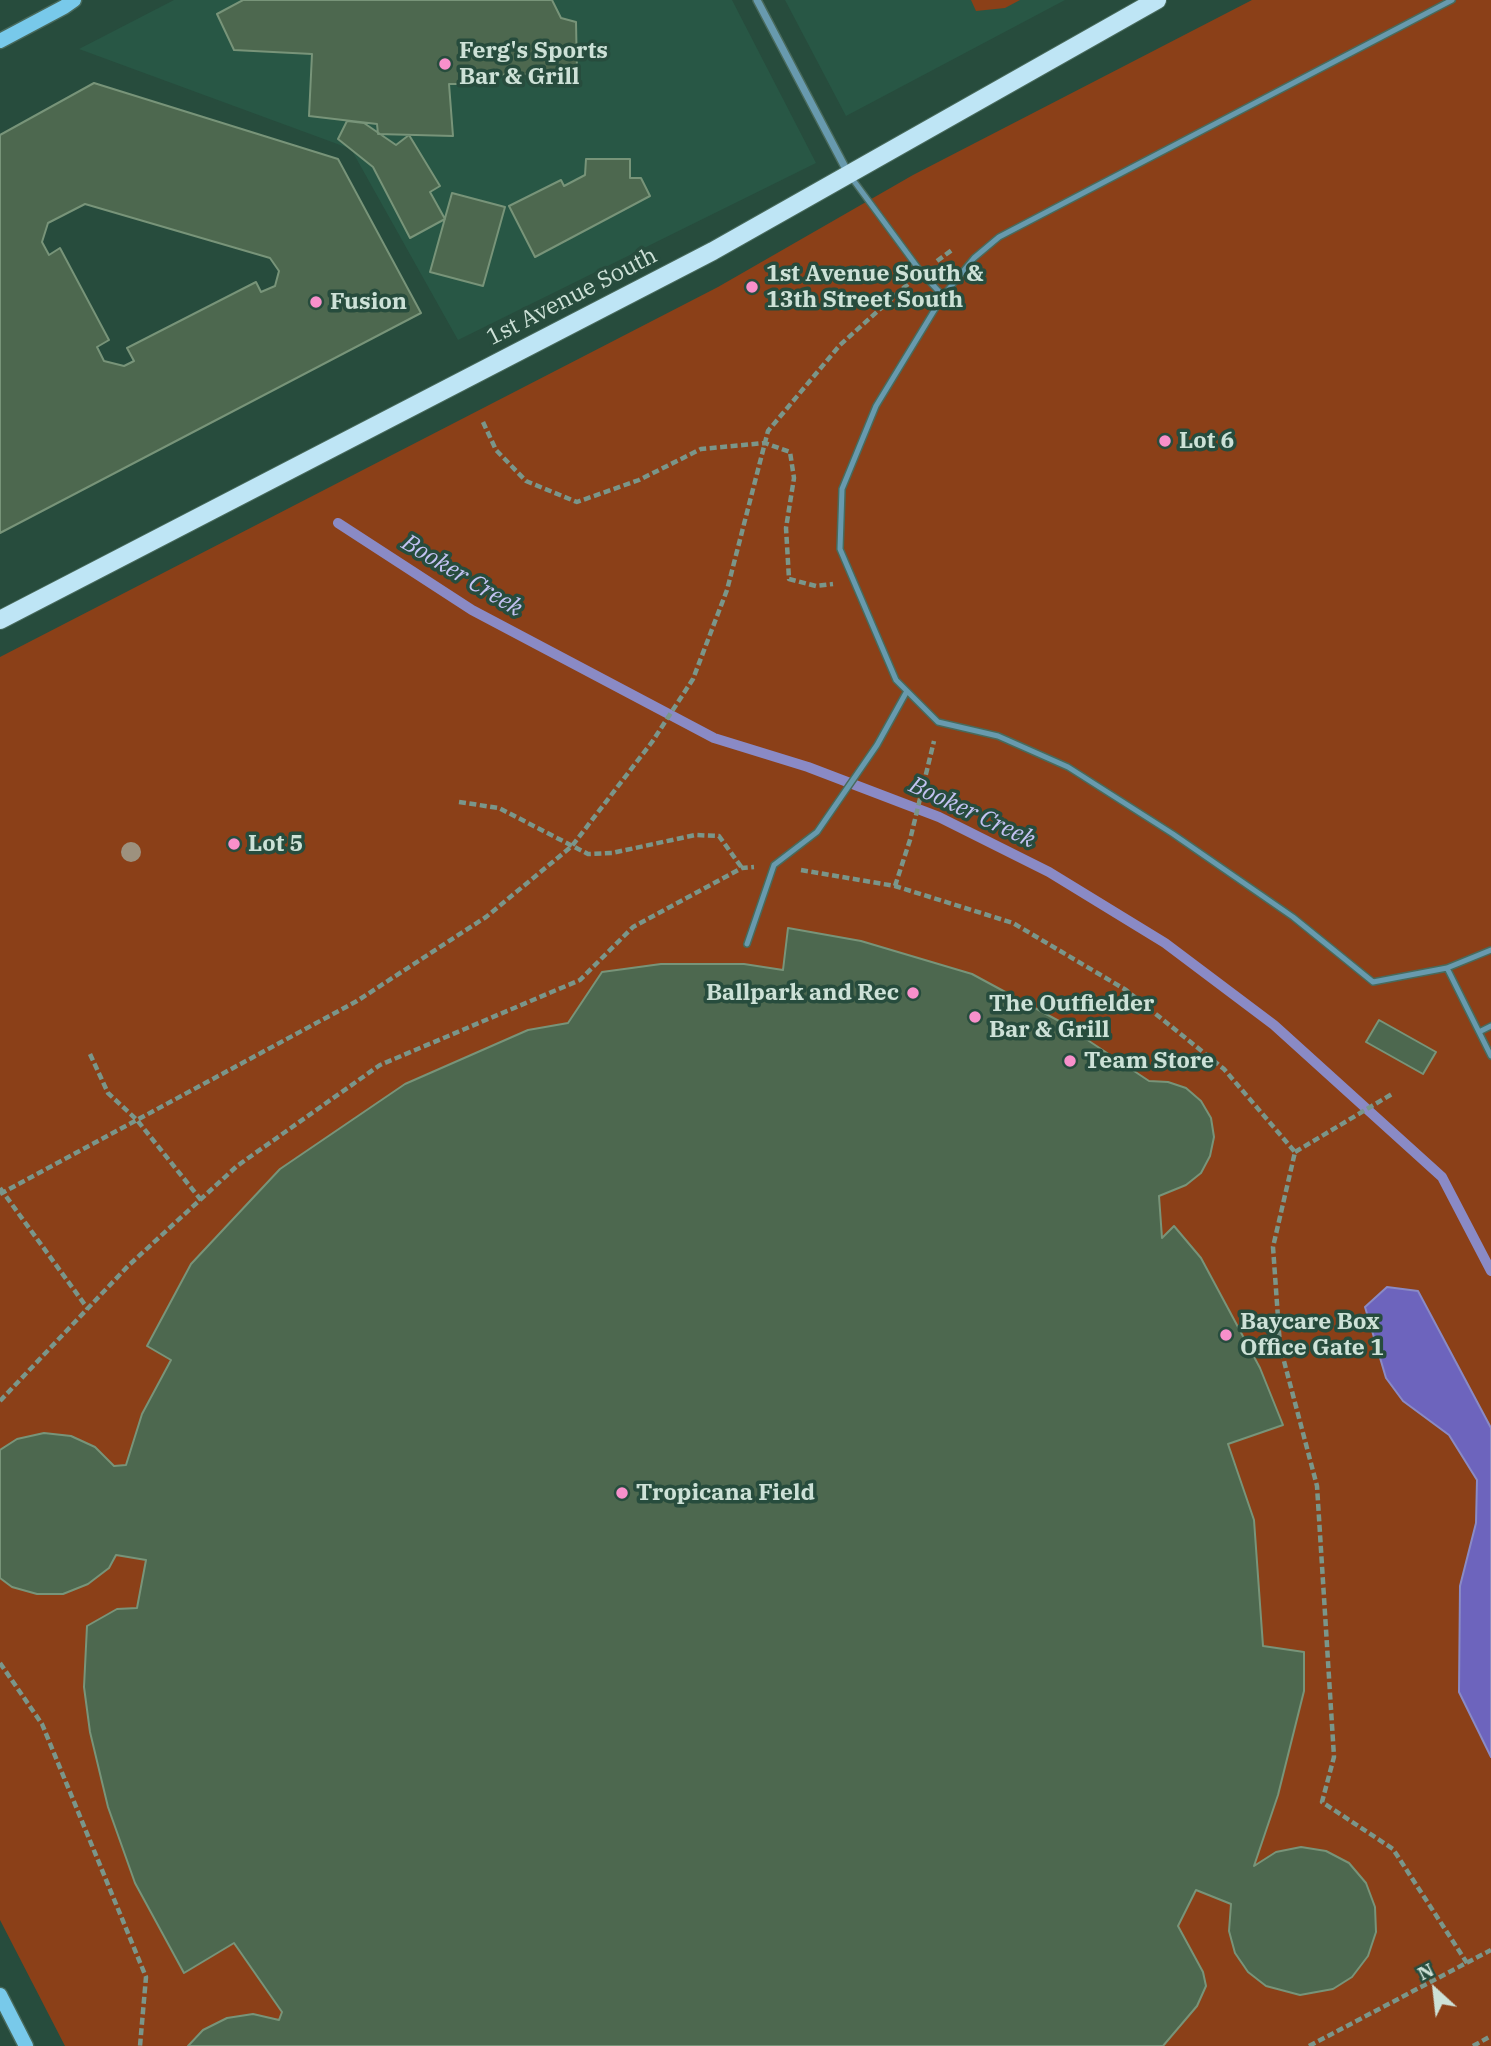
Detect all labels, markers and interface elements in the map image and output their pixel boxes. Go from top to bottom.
place label: Ferg's Sports Bar & Grill [459,37,608,91]
marker: Ferg's Sports Bar & Grill [437,56,453,72]
street label: 1st Avenue South [482,242,662,352]
place label: 1st Avenue South & 13th Street South [766,260,984,314]
marker: 1st Avenue South & 13th Street South [744,279,760,295]
place label: Fusion [330,288,407,316]
marker: Fusion [308,294,324,310]
place label: Lot 6 [1179,427,1234,455]
marker: Lot 6 [1157,433,1173,449]
water label: Booker Creek [396,529,528,623]
water label: Booker Creek [904,771,1040,855]
place label: Lot 5 [248,830,303,858]
marker: Lot 5 [226,836,242,852]
place label: Ballpark and Rec [706,979,899,1007]
marker: Ballpark and Rec [905,985,921,1001]
place label: The Outfielder Bar & Grill [989,990,1154,1044]
marker: The Outfielder Bar & Grill [967,1009,983,1025]
place label: Team Store [1084,1047,1214,1075]
marker: Team Store [1062,1053,1078,1069]
place label: Baycare Box Office Gate 1 [1240,1308,1384,1362]
marker: Baycare Box Office Gate 1 [1218,1327,1234,1343]
place label: Tropicana Field [636,1479,815,1507]
marker: Tropicana Field [614,1485,630,1501]
north arrow [1400,1955,1470,2025]
text: N [1413,1957,1438,1985]

